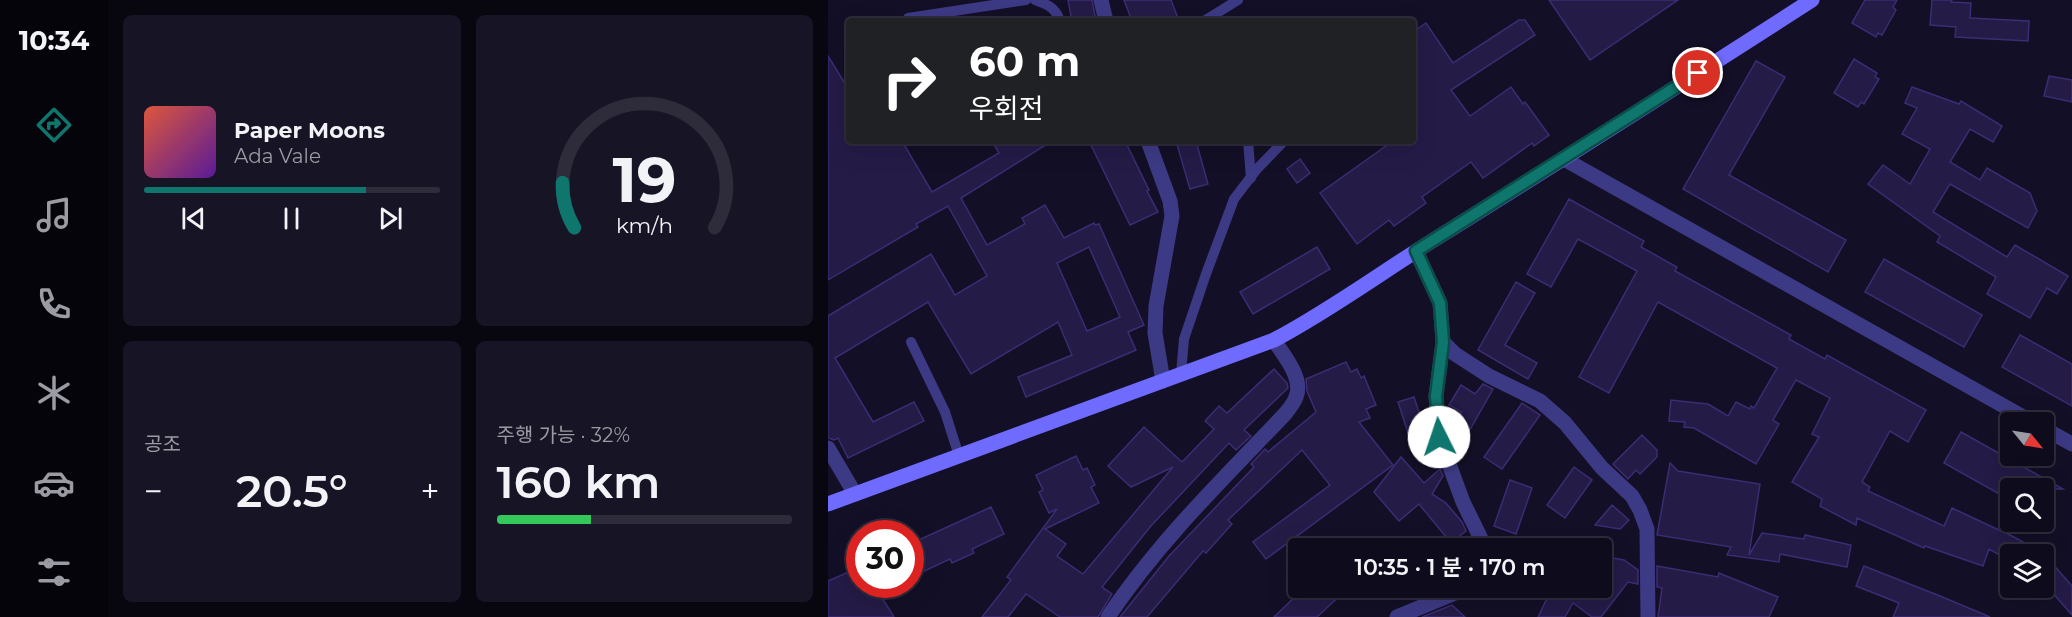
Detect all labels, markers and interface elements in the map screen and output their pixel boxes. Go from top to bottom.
text: 10:34 [19,24,89,57]
text: 60 m [969,35,1080,87]
icon: right [870,42,948,120]
pin [1672,47,1723,98]
icon: arrive [1681,56,1714,89]
text: 우회전 [969,92,1044,125]
icon: directions [33,104,75,146]
text: Paper Moons [234,117,385,144]
text: 19 [612,142,676,218]
text: Ada Vale [234,144,321,168]
icon: music [33,194,75,236]
icon: previous [177,202,210,235]
icon: pause [275,202,308,235]
icon: next [374,202,407,235]
text: km/h [616,212,673,238]
icon: phone [33,283,75,325]
icon: climate [33,372,75,414]
position arrow [1407,405,1471,469]
north arrow [2000,412,2054,466]
map controls [2000,412,2054,598]
text: 주행 가능 · 32% [497,423,630,447]
text: 공조 [144,432,181,456]
text: 160 km [497,454,660,509]
icon: car [33,462,75,504]
text: 20.5° [236,463,348,518]
text: − [144,471,163,511]
text: + [421,471,439,511]
button: search [2000,478,2054,532]
speed limit sign: 30 [846,520,924,598]
button: layers [2000,544,2054,598]
icon: filters [33,551,75,593]
text: 10:35 · 1 분 · 170 m [1355,554,1545,581]

